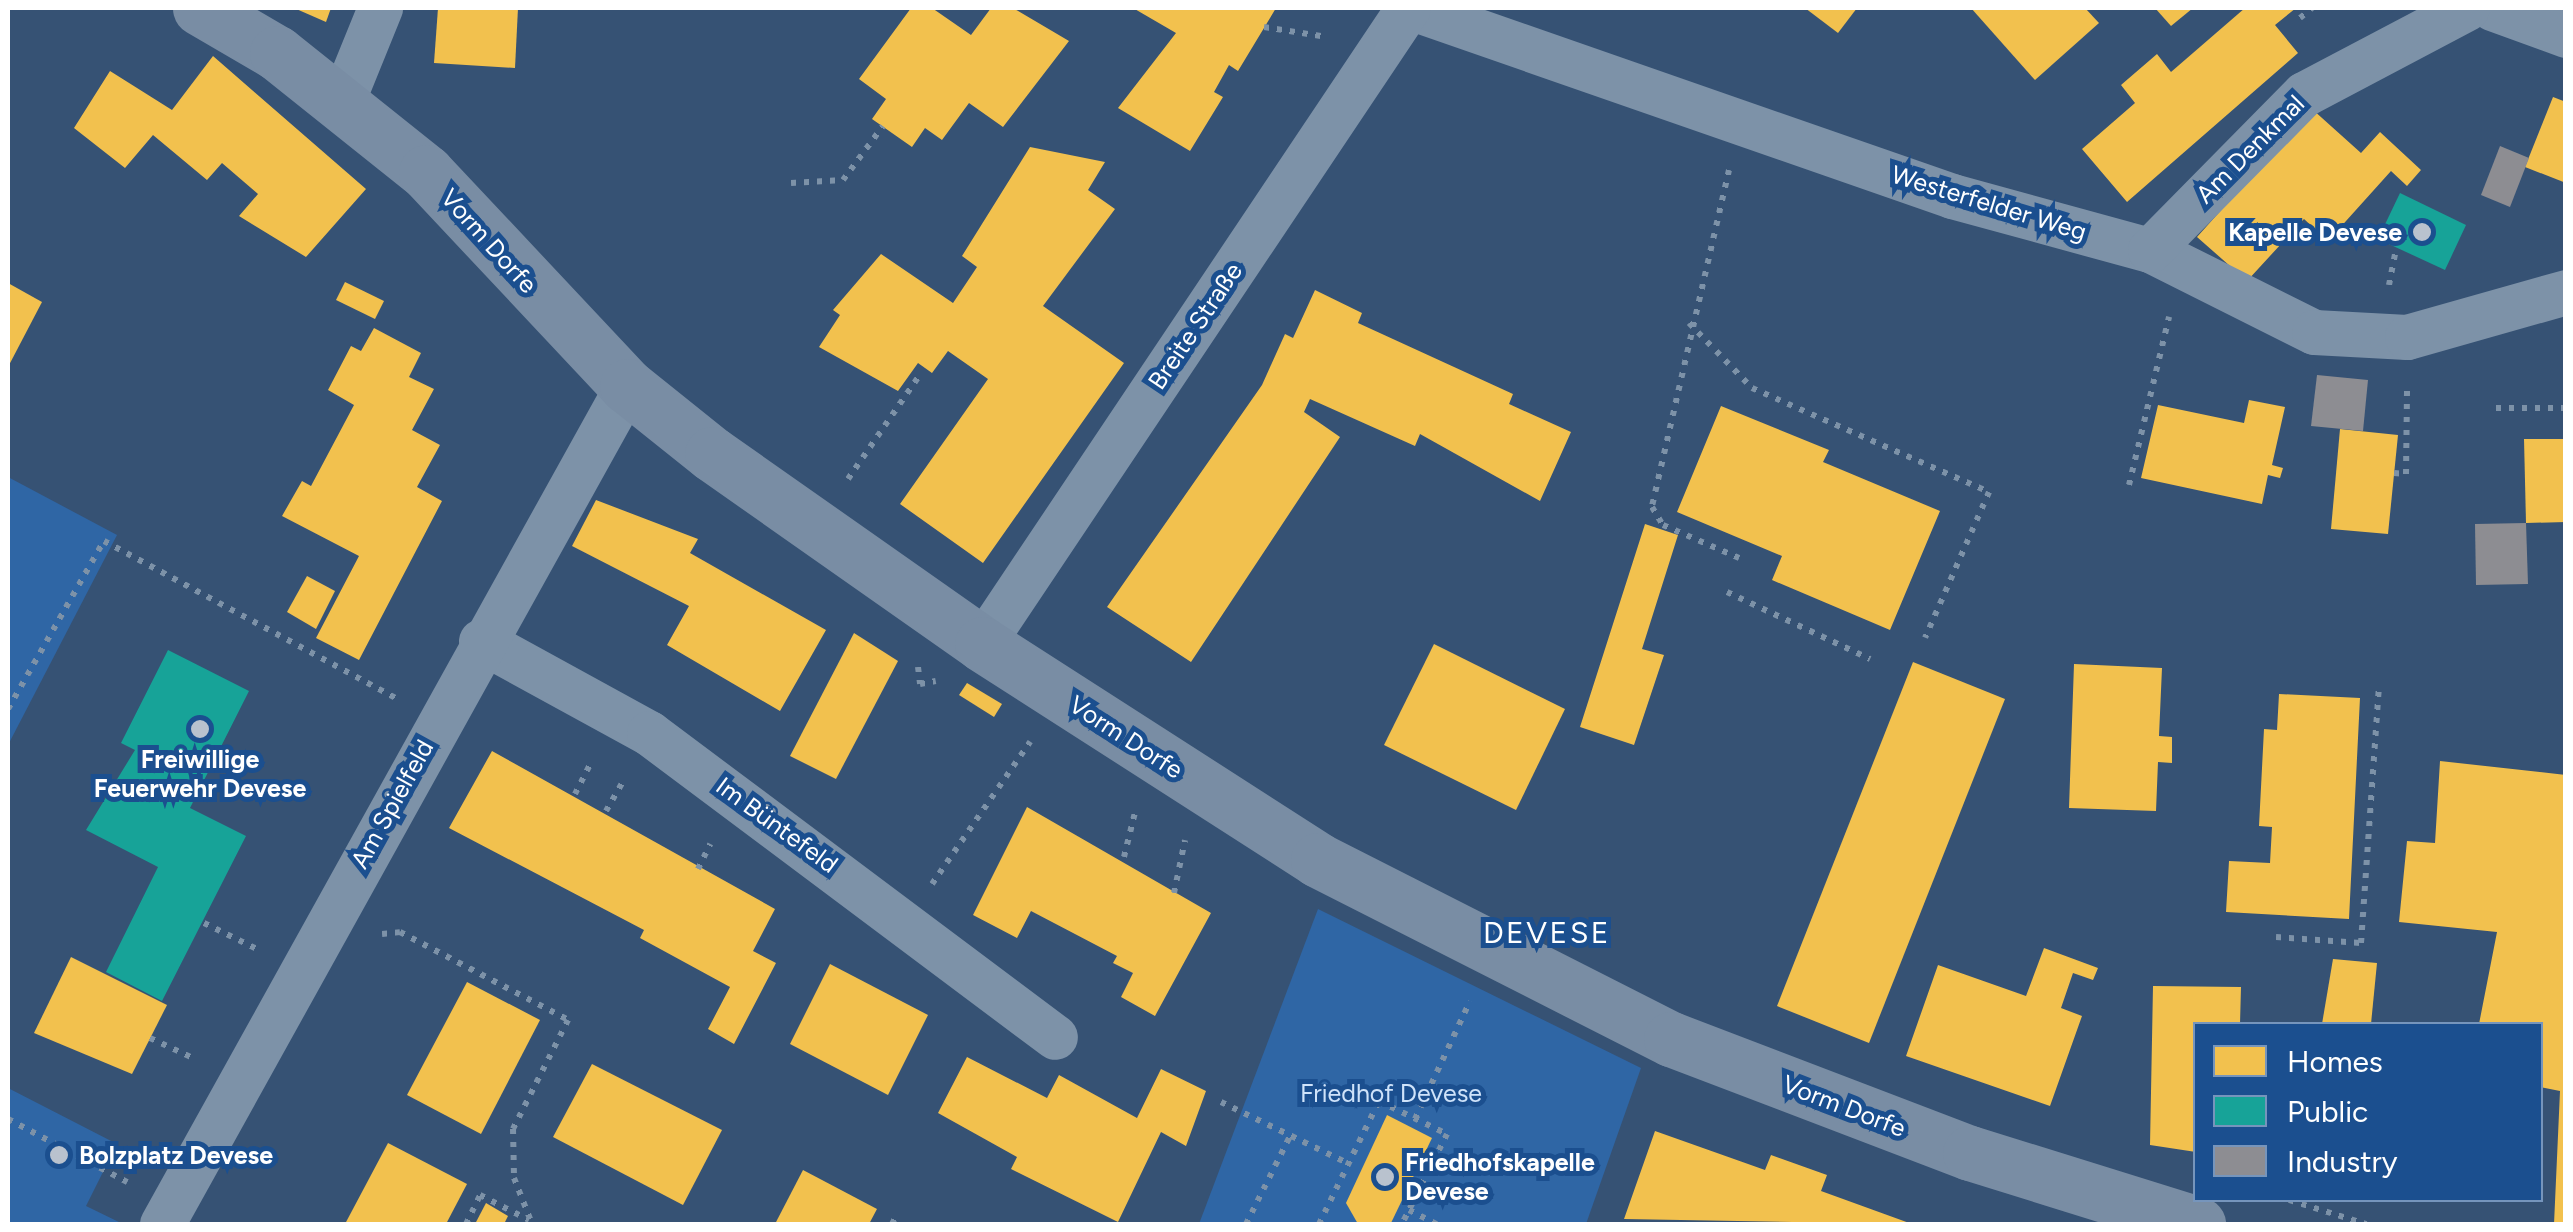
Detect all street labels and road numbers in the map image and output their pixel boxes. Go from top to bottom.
street label: Am Denkmal [2190,89,2310,209]
street label: Westerfelder Weg [1888,159,2090,247]
street label: Vorm Dorfe [434,183,544,299]
street label: Breite Straße [1142,257,1248,395]
street label: Vorm Dorfe [1063,689,1189,785]
street label: Am Spielfeld [344,734,440,874]
street label: Im Büntefeld [710,771,844,879]
street label: Vorm Dorfe [1778,1069,1910,1143]

